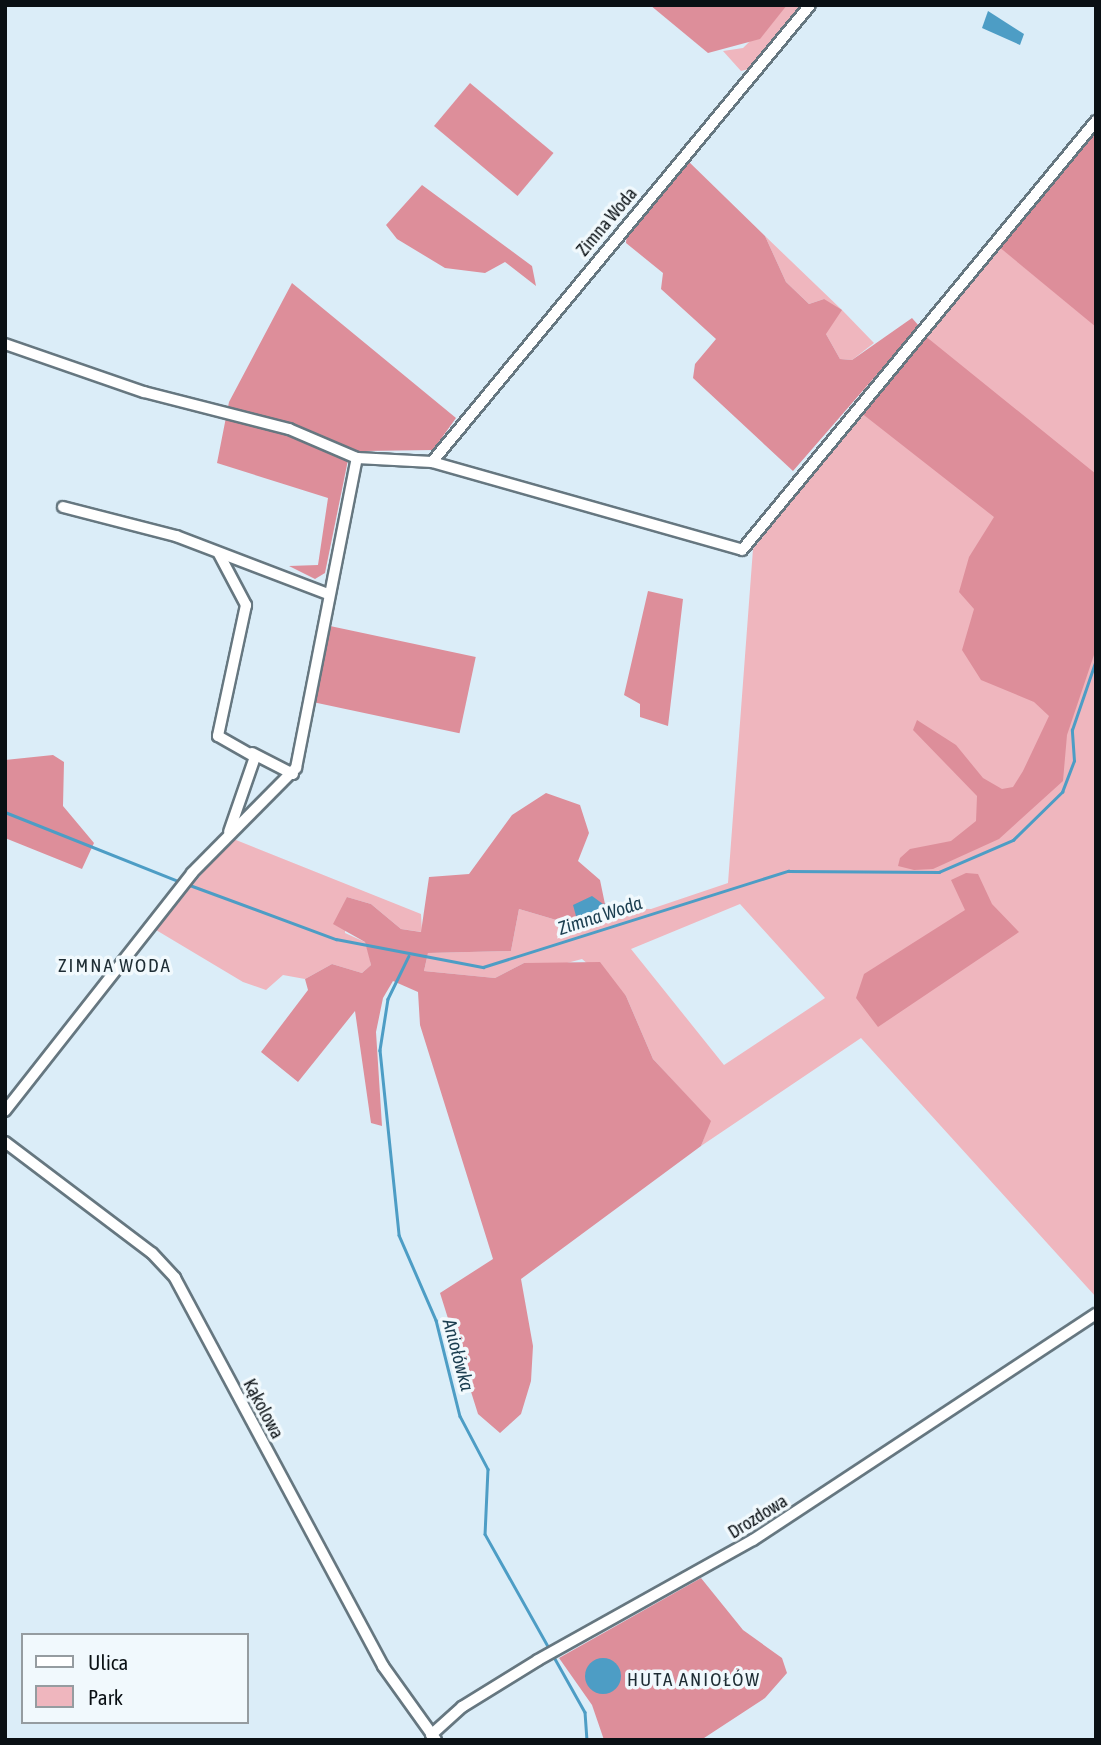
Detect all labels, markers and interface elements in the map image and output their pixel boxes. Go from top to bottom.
street label: Zimna Woda [572,183,642,261]
water label: Zimna Woda [555,892,645,940]
district label: ZIMNA WODA [59,955,171,977]
water label: Aniołówka [437,1317,479,1393]
street label: Kąkolowa [238,1375,288,1443]
street label: Drozdowa [724,1490,792,1544]
legend [21,1633,248,1724]
text: Ulica [88,1650,128,1674]
district label: HUTA ANIOŁÓW [629,1669,759,1691]
text: Park [88,1685,123,1709]

